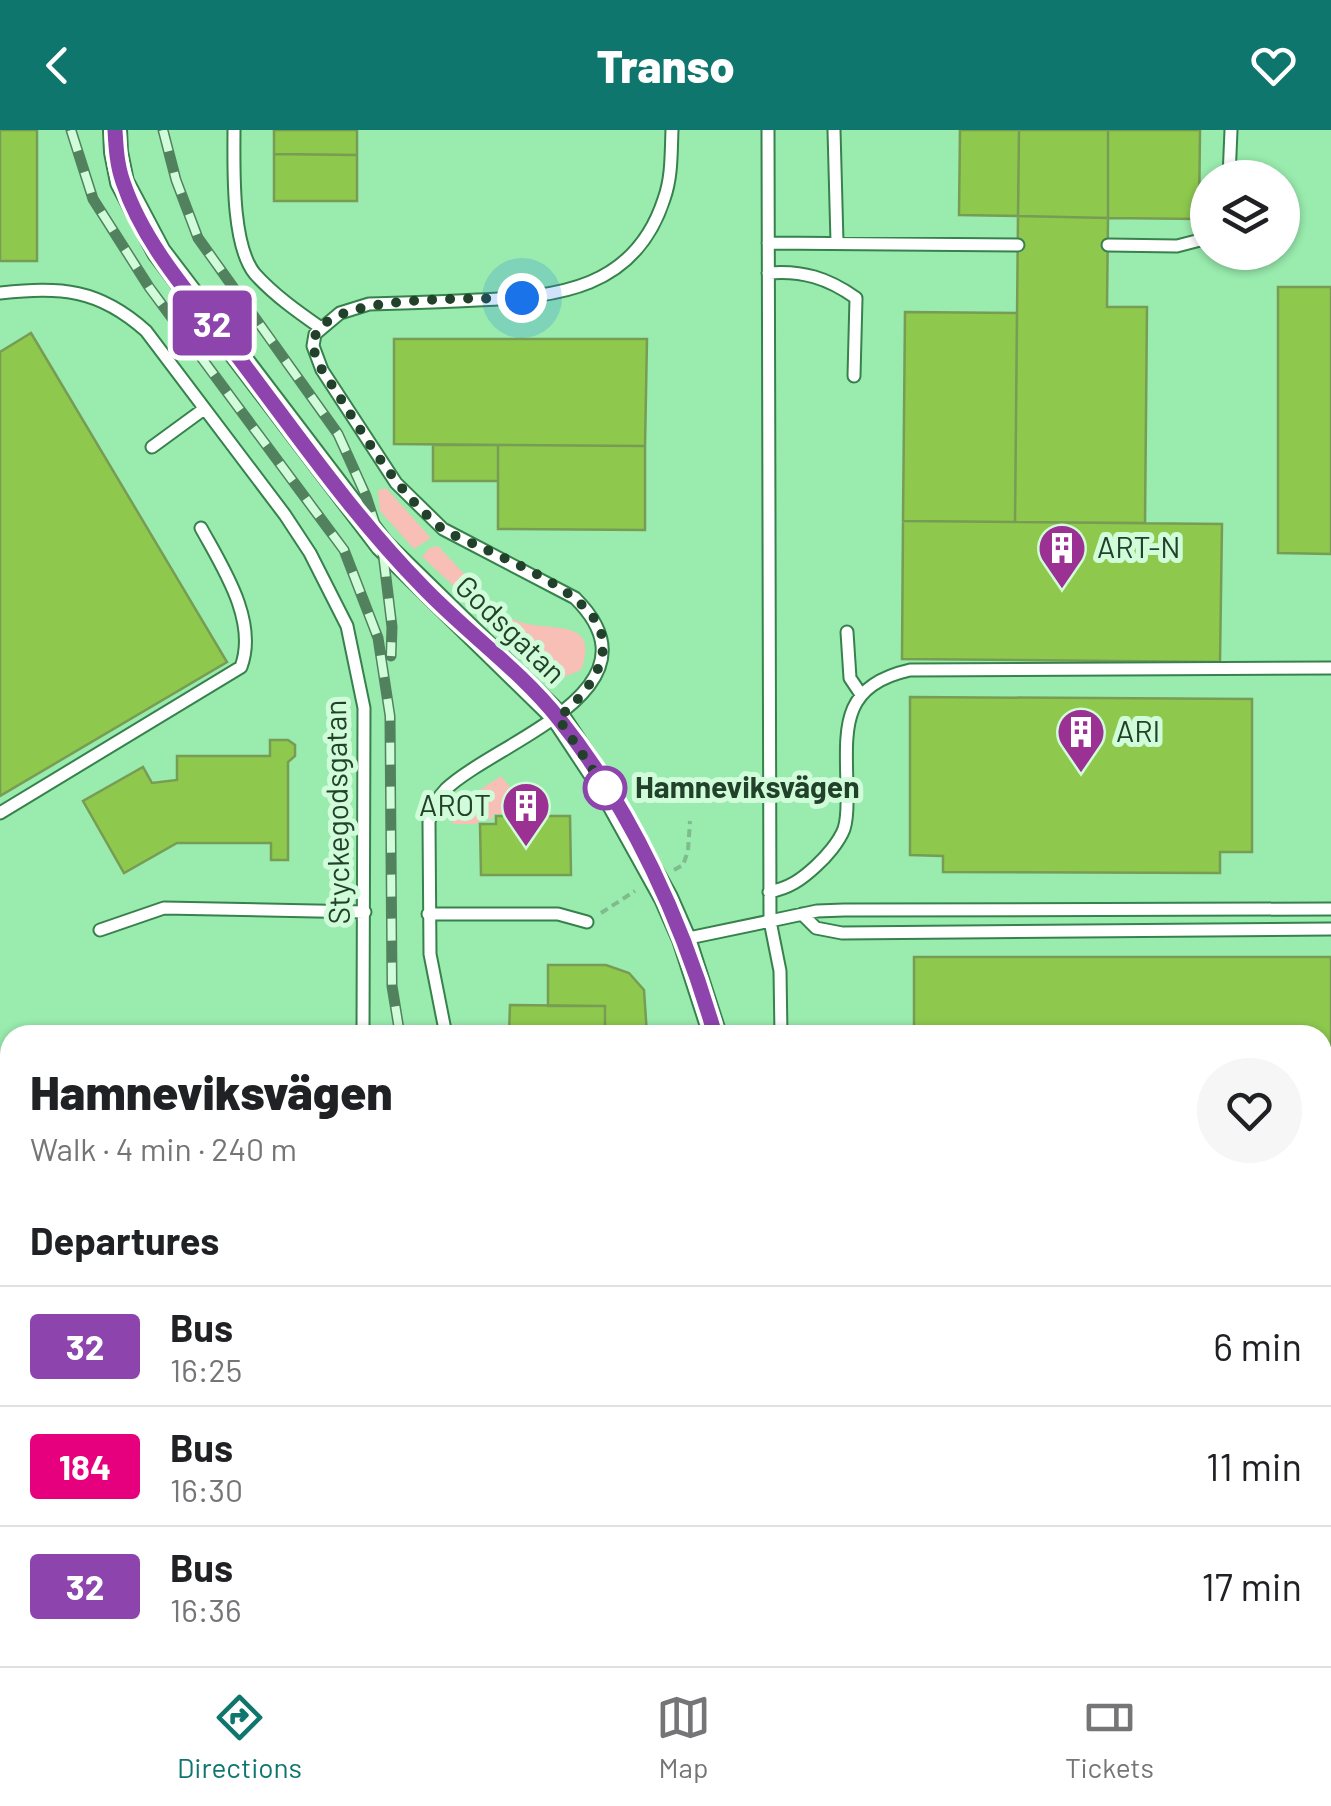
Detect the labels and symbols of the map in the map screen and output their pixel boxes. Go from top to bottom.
your location [497,273,547,323]
line badge: 32 [167,290,257,356]
building icon: ART-N [1036,522,1088,590]
place label: ART-N [1097,528,1181,564]
street label: Godsgatan [449,567,574,690]
street label: Styckegodsgatan [316,699,356,925]
building icon: ARI [1055,706,1107,774]
place label: ARI [1116,712,1160,748]
marker: Hamneviksvägen [584,767,626,809]
place label: Hamneviksvägen [635,768,860,804]
building icon: AROT [500,780,552,848]
place label: AROT [419,786,491,822]

